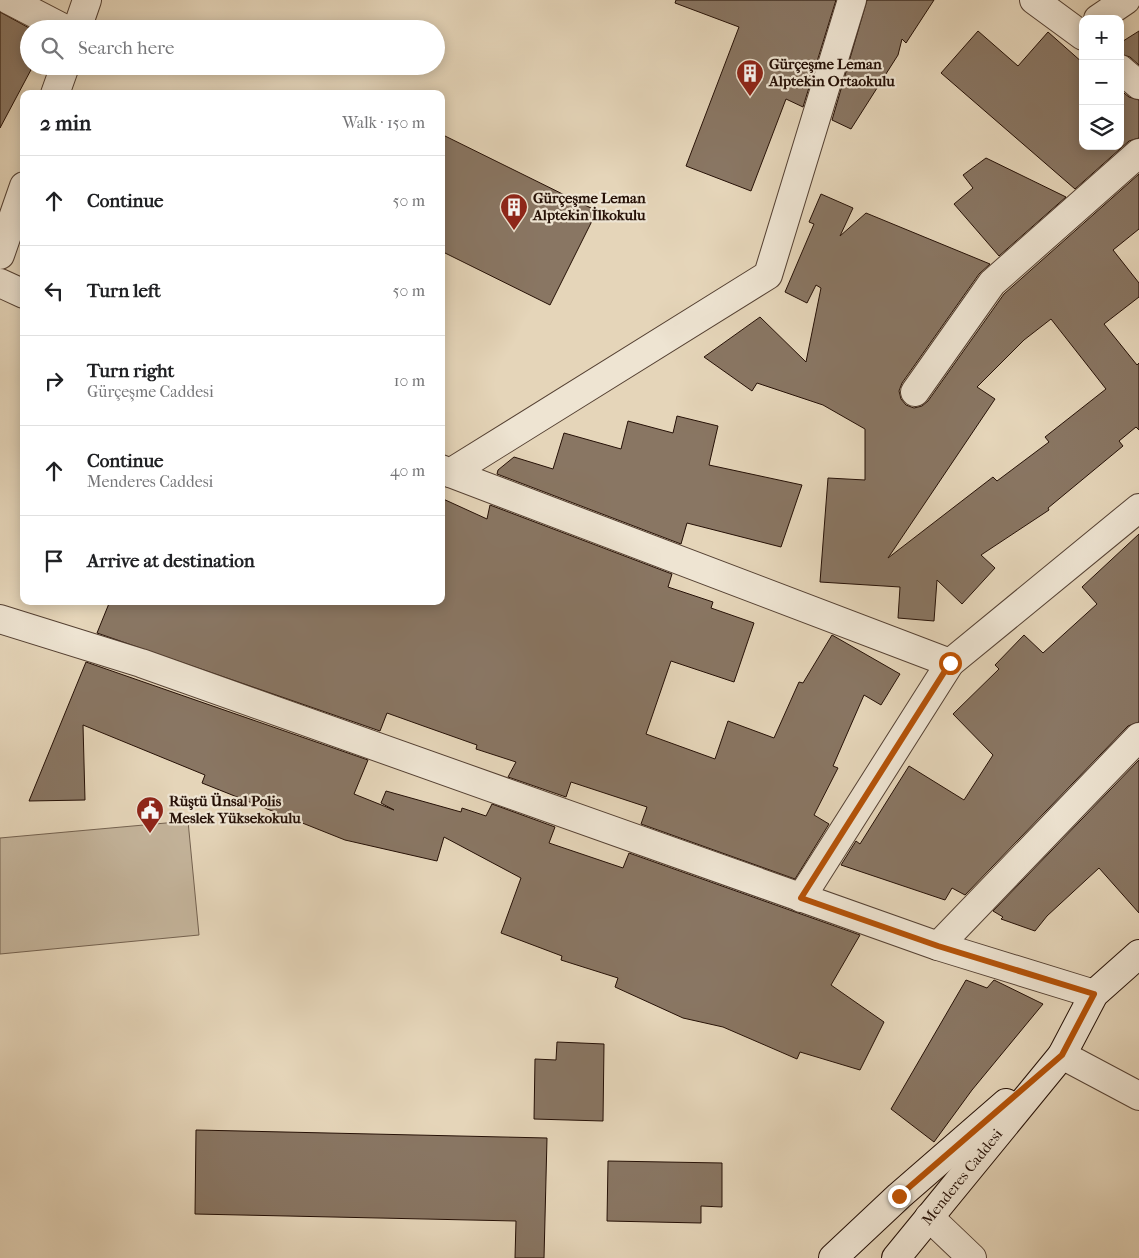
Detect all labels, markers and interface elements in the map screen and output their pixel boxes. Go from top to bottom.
map controls [1079,15,1124,150]
button: + [1079,15,1124,60]
search box [20,20,445,75]
icon: search [38,34,66,62]
text: Search here [78,37,174,59]
place label: Gürçeşme Leman Alptekin Ortaokulu [768,55,895,90]
building icon: Gürçeşme Leman Alptekin Ortaokulu [735,58,765,97]
button: − [1079,60,1124,105]
button: layers [1079,105,1124,150]
text: 2 min [40,111,91,135]
text: Walk · 150 m [342,113,425,132]
icon: ahead [40,187,68,215]
place label: Gürçeşme Leman Alptekin İlkokulu [532,189,646,224]
text: Continue [87,190,163,212]
text: 50 m [393,191,425,210]
building icon: Gürçeşme Leman Alptekin İlkokulu [499,192,529,231]
icon: left [40,277,68,305]
text: Turn left [87,280,161,302]
text: 50 m [393,281,425,300]
text: Turn right [87,360,174,382]
icon: right [40,367,68,395]
text: 10 m [394,371,425,390]
text: Gürçeşme Caddesi [87,382,214,401]
text: Continue [87,450,163,472]
icon: ahead [40,457,68,485]
text: 40 m [390,461,425,480]
text: Menderes Caddesi [87,472,213,491]
icon: arrive [40,547,68,575]
text: Arrive at destination [87,550,255,572]
route start [939,652,962,675]
place label: Rüştü Ünsal Polis Meslek Yüksekokulu [168,792,301,827]
public building icon: Rüştü Ünsal Polis Meslek Yüksekokulu [135,795,165,834]
street label: Menderes Caddesi [918,1125,1007,1229]
route end [888,1185,911,1208]

